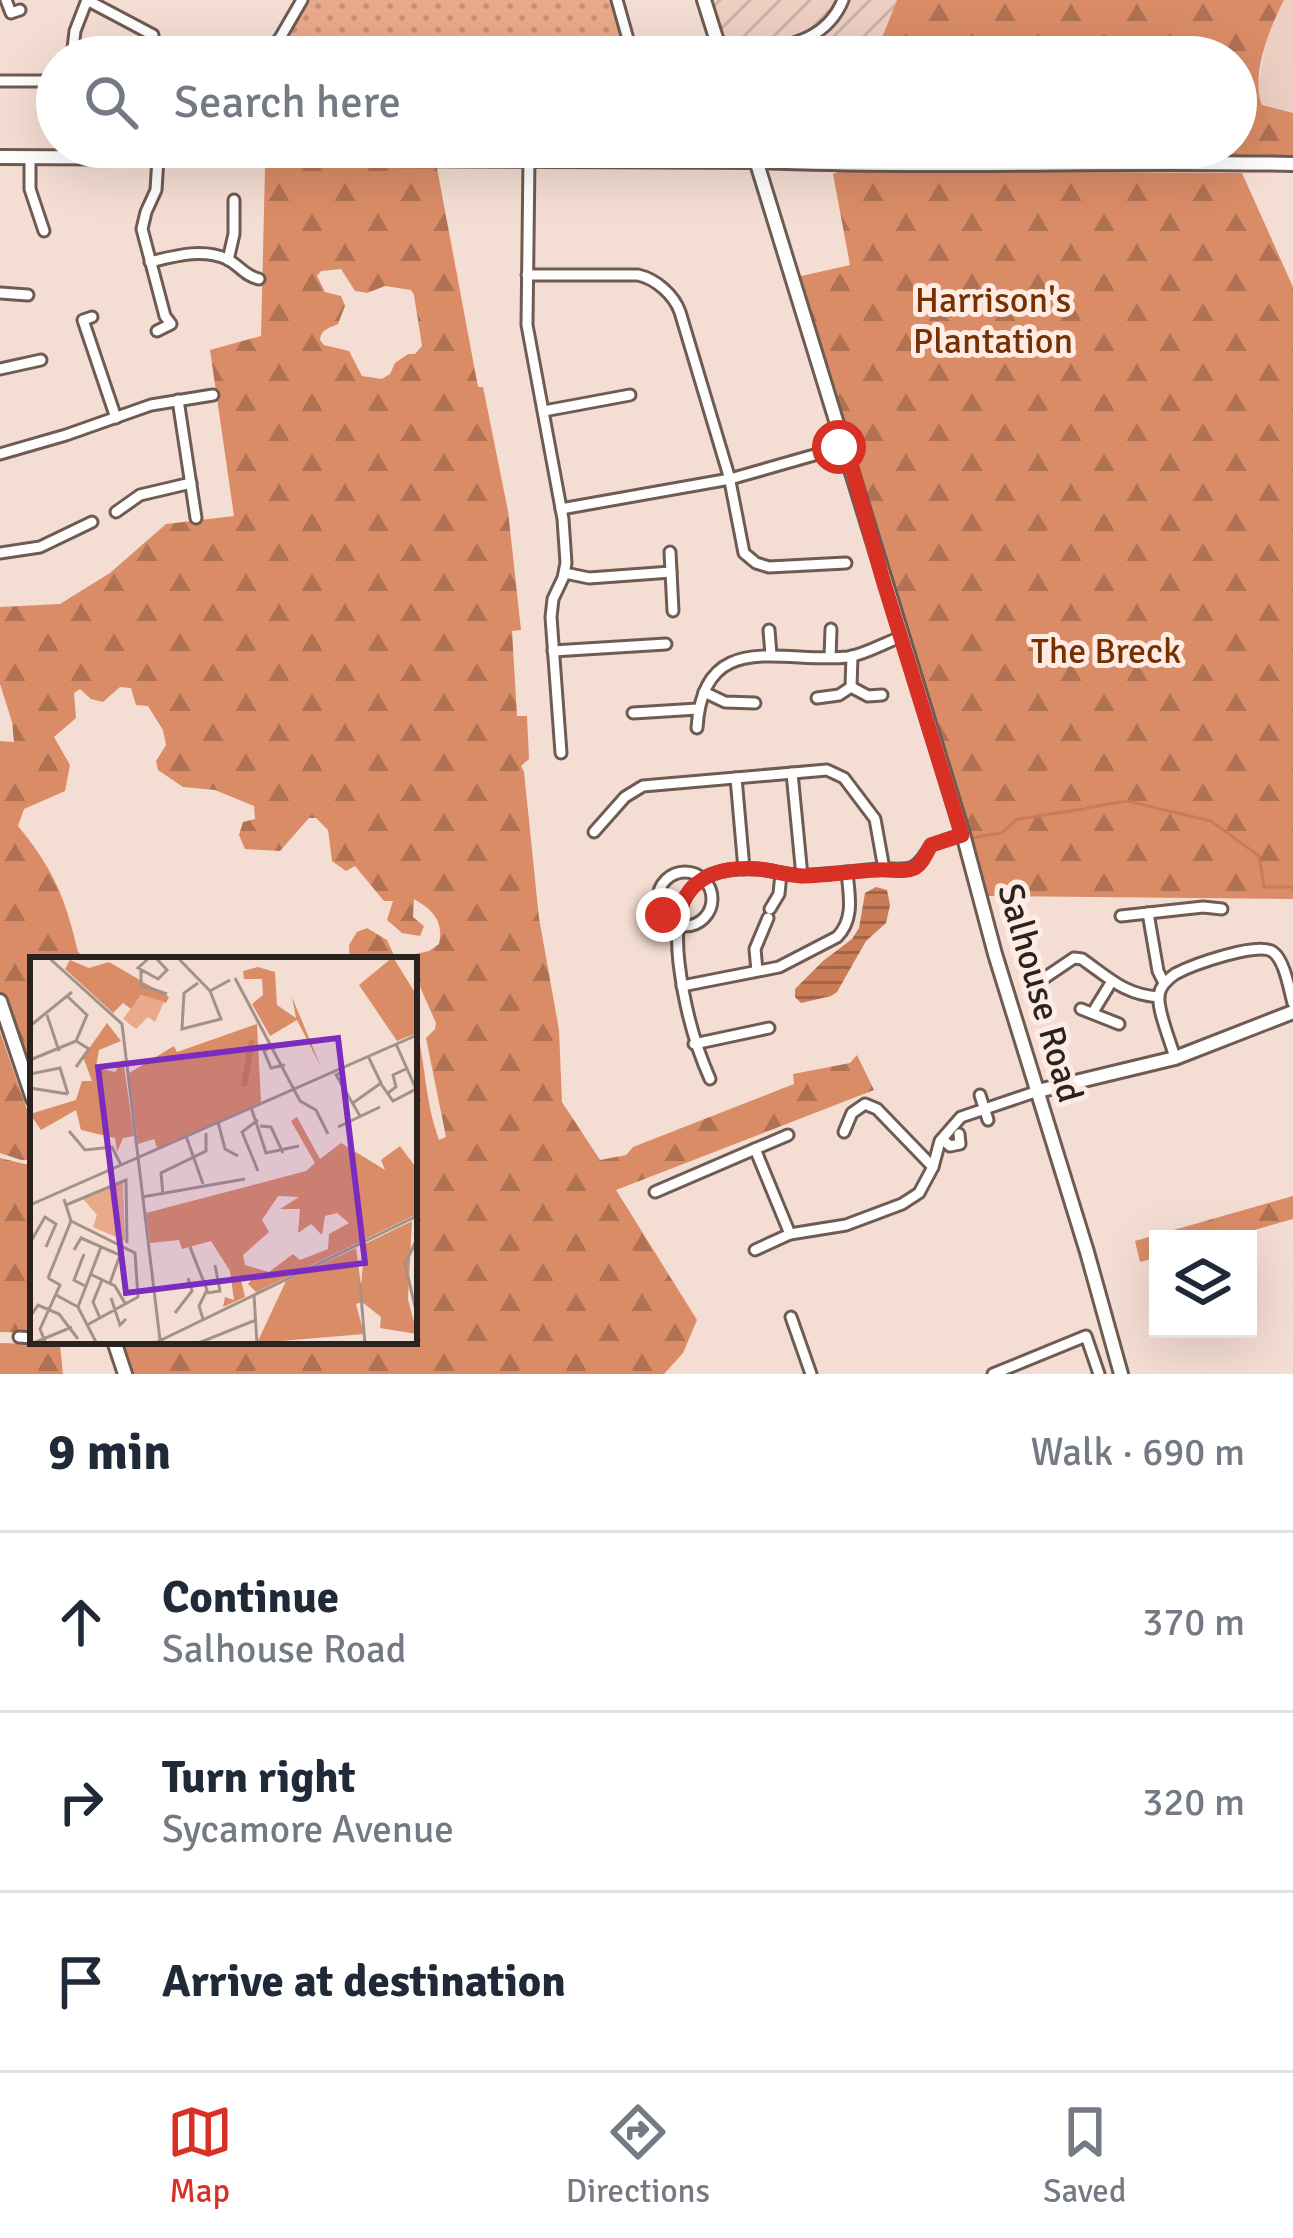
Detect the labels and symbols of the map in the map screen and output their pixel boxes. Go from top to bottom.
park label: Harrison's Plantation [913,278,1073,364]
route start [812,420,866,474]
park label: The Breck [1031,629,1181,674]
street label: Salhouse Road [987,878,1093,1108]
route end [636,888,690,942]
inset map [30,957,417,1344]

